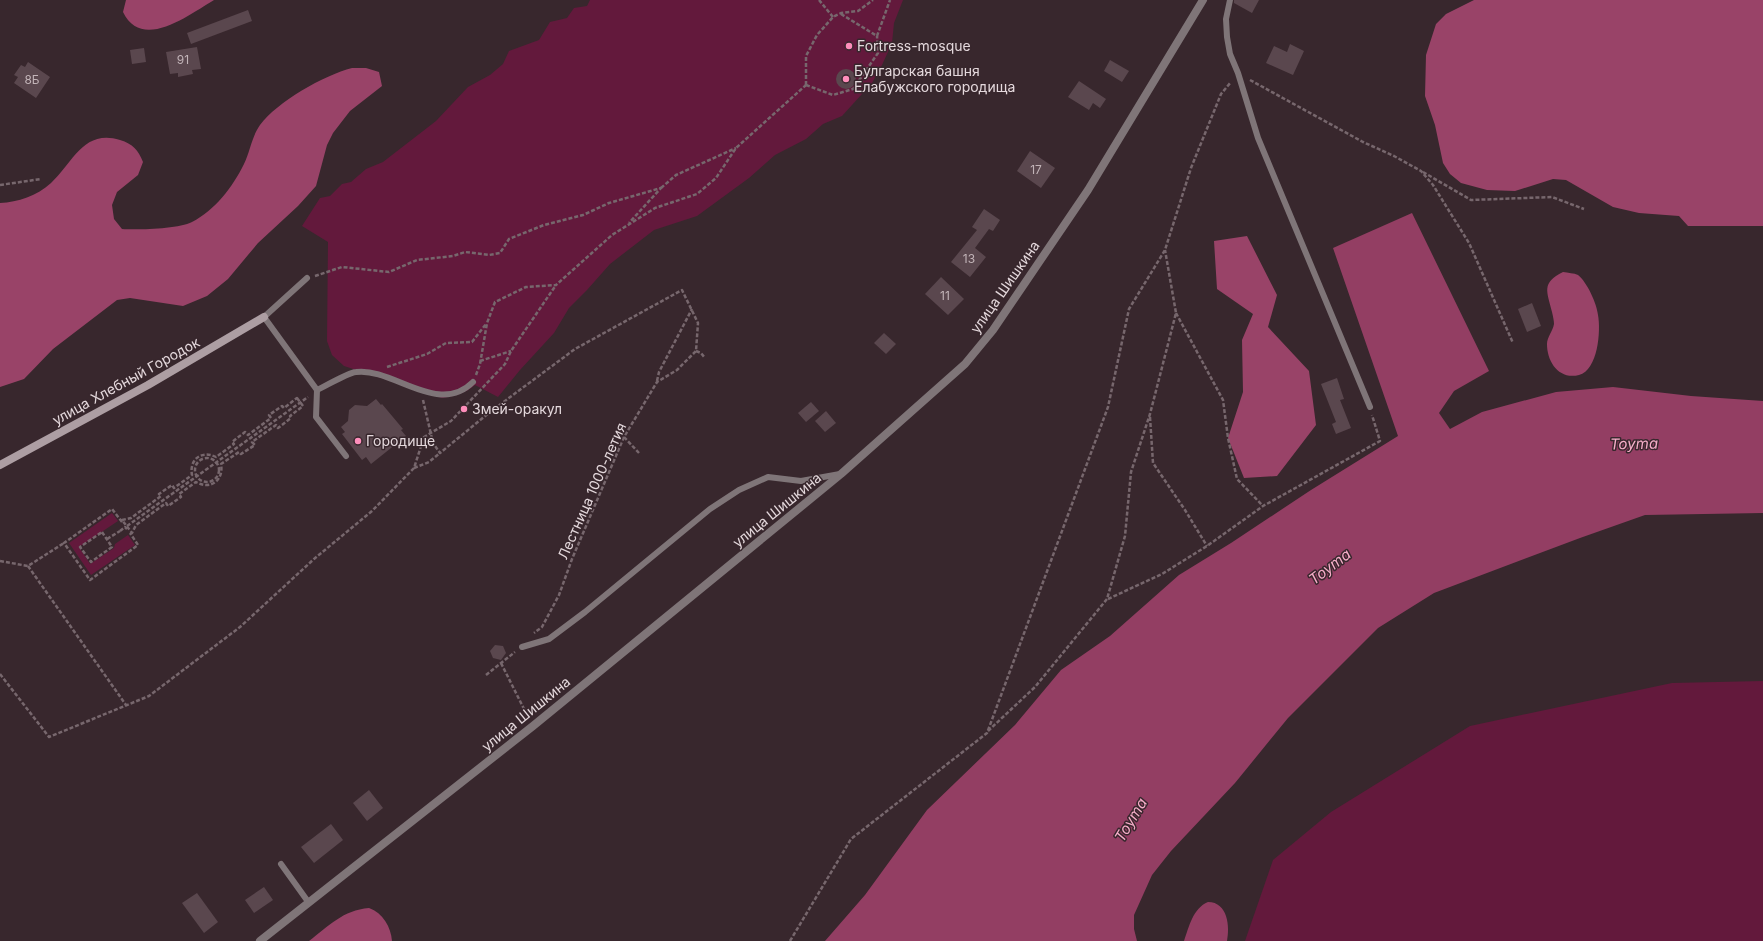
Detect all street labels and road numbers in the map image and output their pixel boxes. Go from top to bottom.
street label: улица Шишкина [966,237,1043,336]
street label: улица Хлебный Городок [49,333,203,428]
street label: Лестница 1000-летия [554,420,629,562]
street label: улица Шишкина [729,469,824,550]
street label: улица Шишкина [478,673,573,754]

